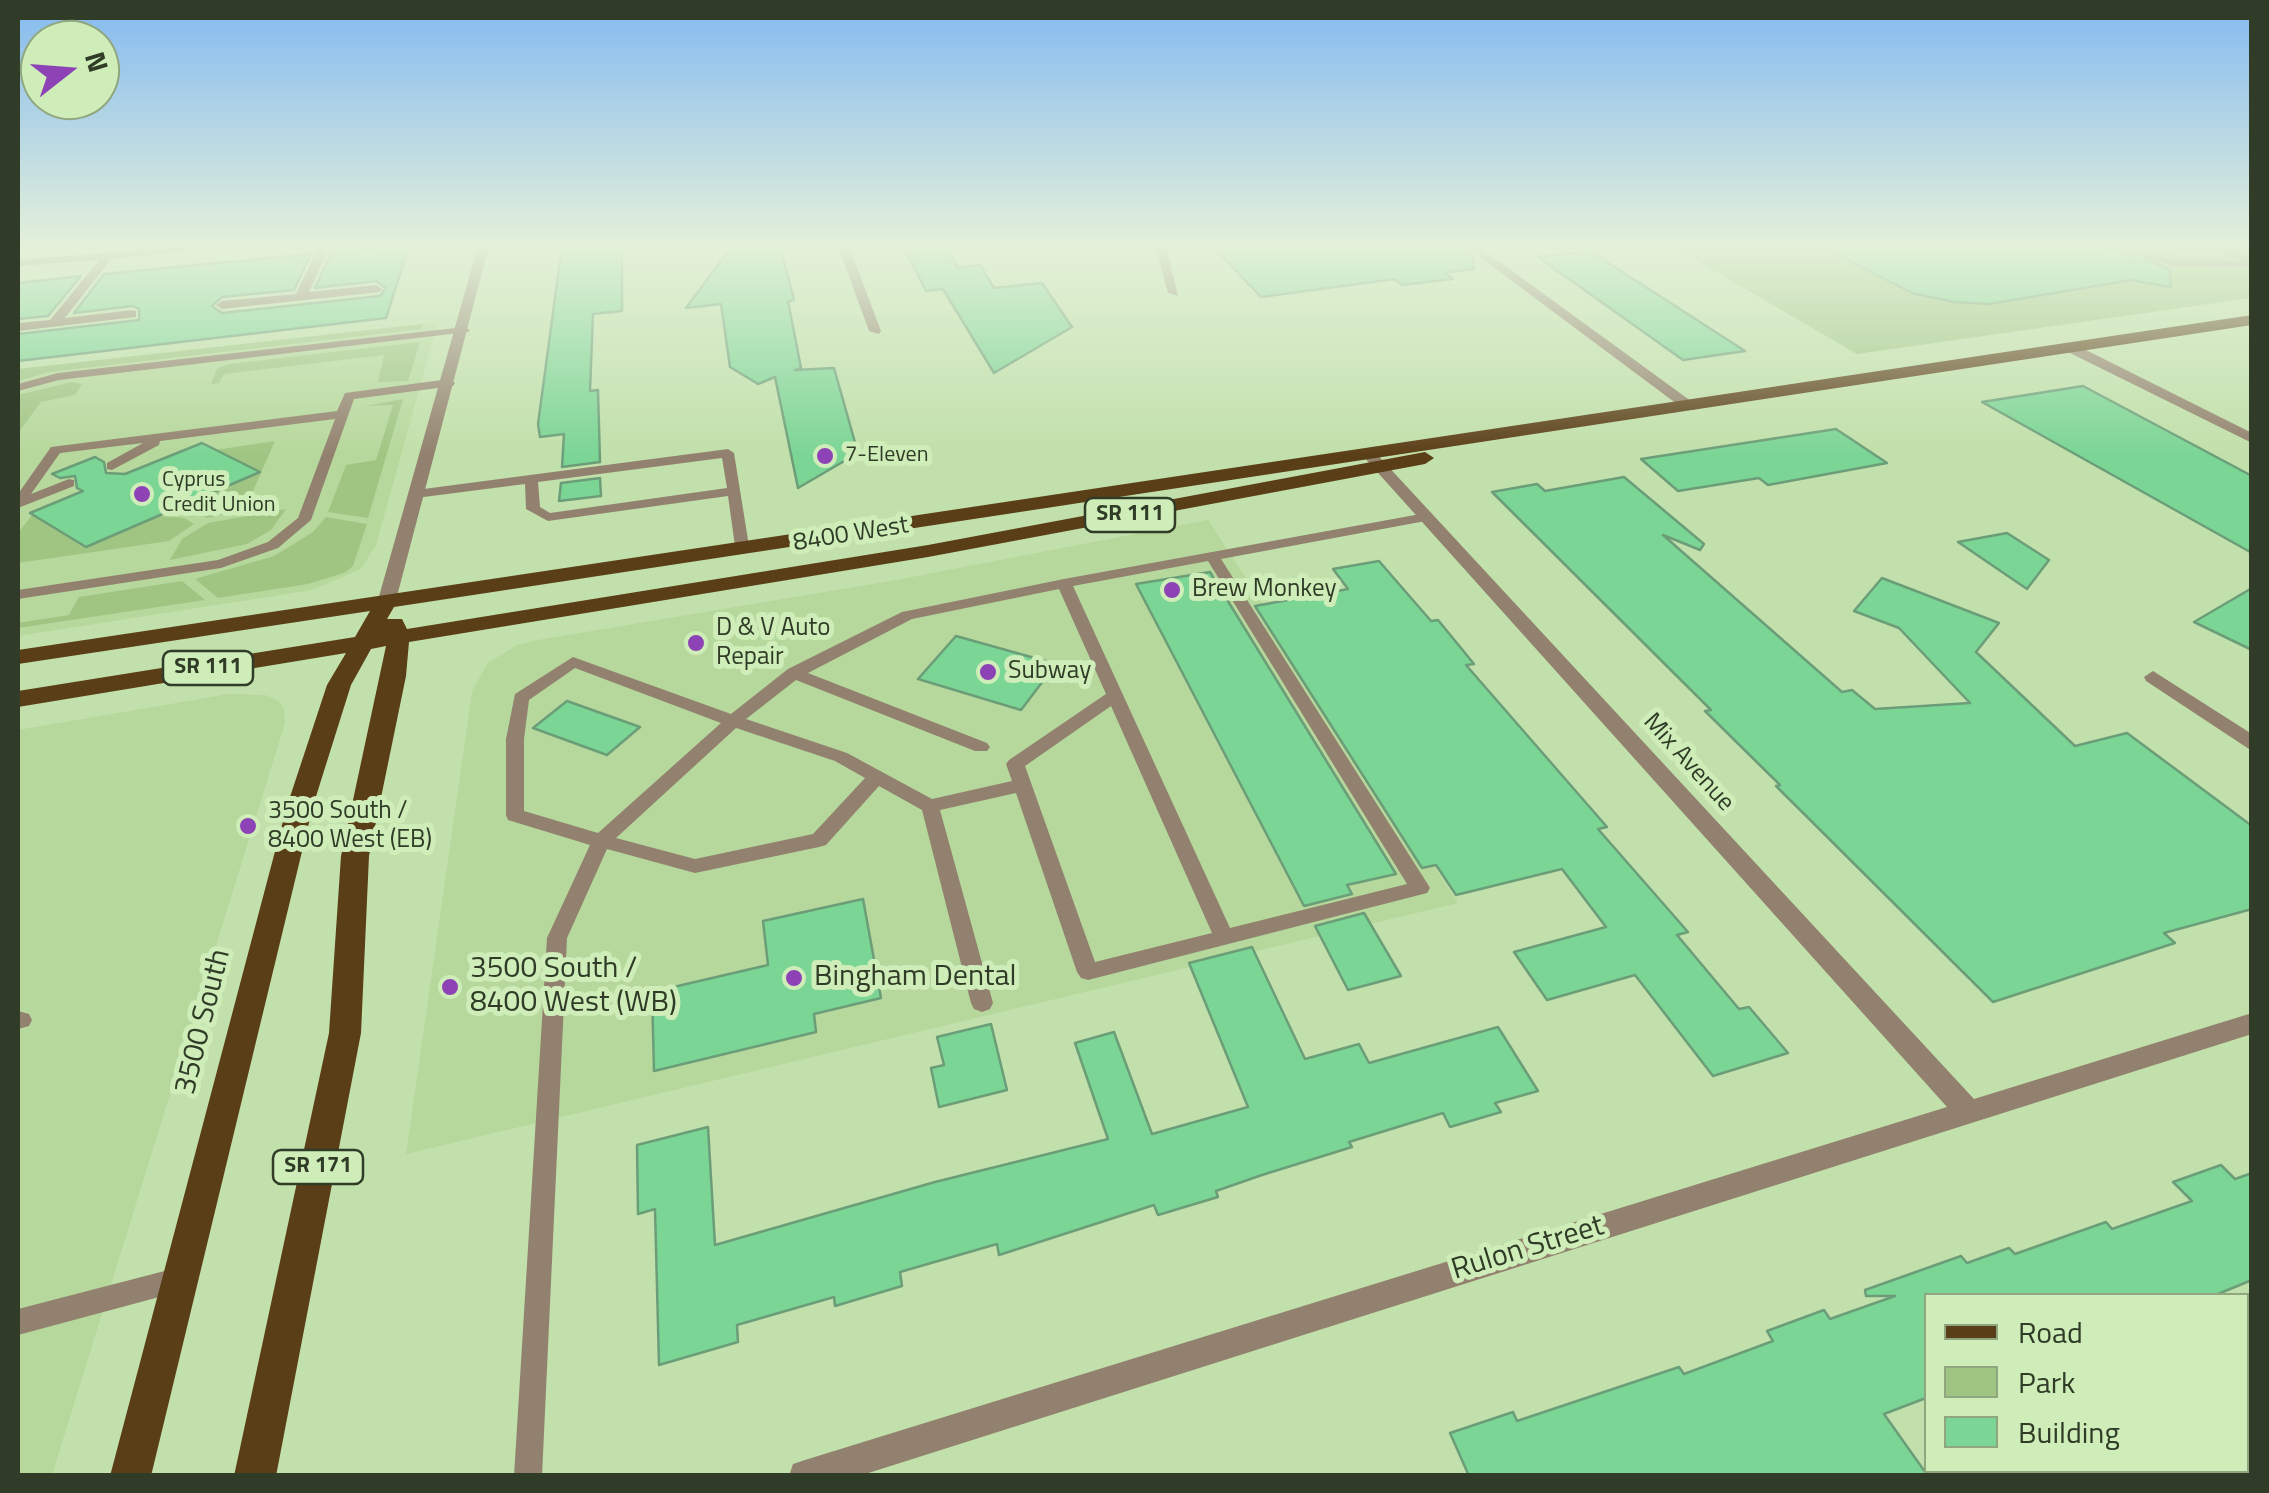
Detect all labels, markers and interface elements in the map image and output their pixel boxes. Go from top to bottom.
north arrow [20,20,120,120]
text: N [74,46,121,77]
place label: 7-Eleven [845,443,928,469]
marker: 7-Eleven [814,445,836,467]
place label: Cyprus Credit Union [162,468,276,520]
marker: Cyprus Credit Union [131,483,153,505]
road number: SR 111 [1085,498,1175,532]
street label: 8400 West [791,511,911,559]
place label: Brew Monkey [1192,575,1336,605]
marker: Brew Monkey [1161,579,1183,601]
place label: D & V Auto Repair [716,614,831,673]
marker: D & V Auto Repair [685,632,707,654]
road number: SR 111 [163,651,253,685]
place label: Subway [1008,657,1091,687]
marker: Subway [977,661,999,683]
street label: Mix Avenue [1636,708,1740,818]
place label: 3500 South / 8400 West (EB) [268,797,432,856]
marker: 3500 South / 8400 West (EB) [237,815,259,837]
street label: 3500 South [169,946,239,1098]
place label: 3500 South / 8400 West (WB) [470,952,677,1022]
place label: Bingham Dental [814,960,1016,996]
marker: Bingham Dental [783,967,805,989]
marker: 3500 South / 8400 West (WB) [439,976,461,998]
road number: SR 171 [273,1150,363,1184]
street label: Rulon Street [1448,1209,1608,1289]
legend [1924,1293,2249,1473]
text: Road [2018,1309,2083,1355]
text: Park [2018,1359,2075,1405]
text: Building [2018,1409,2120,1455]

